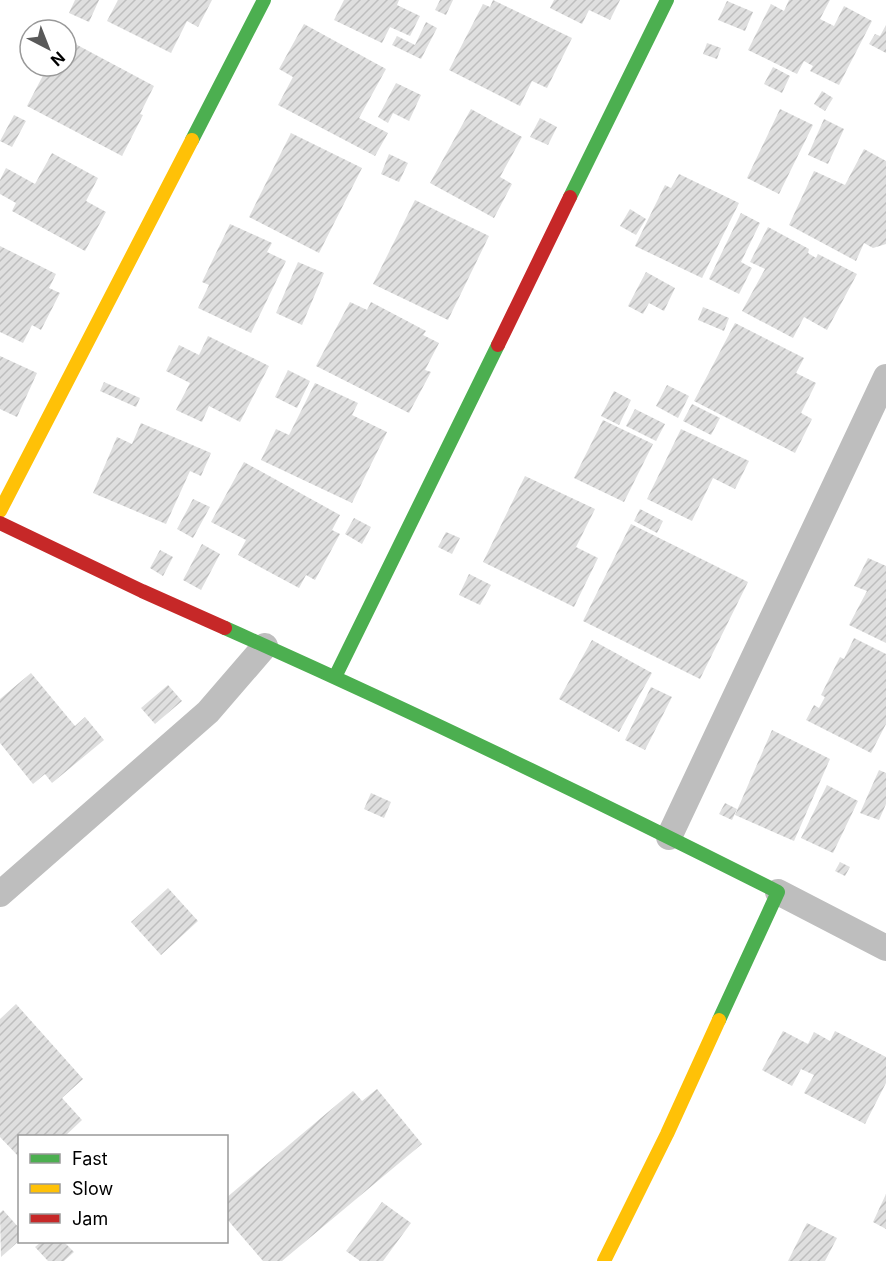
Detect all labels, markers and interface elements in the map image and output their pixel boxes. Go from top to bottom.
north arrow [18,18,78,78]
text: N [47,48,69,71]
legend [18,1135,228,1243]
text: Fast [72,1148,108,1169]
text: Slow [72,1178,113,1199]
text: Jam [72,1208,108,1229]

